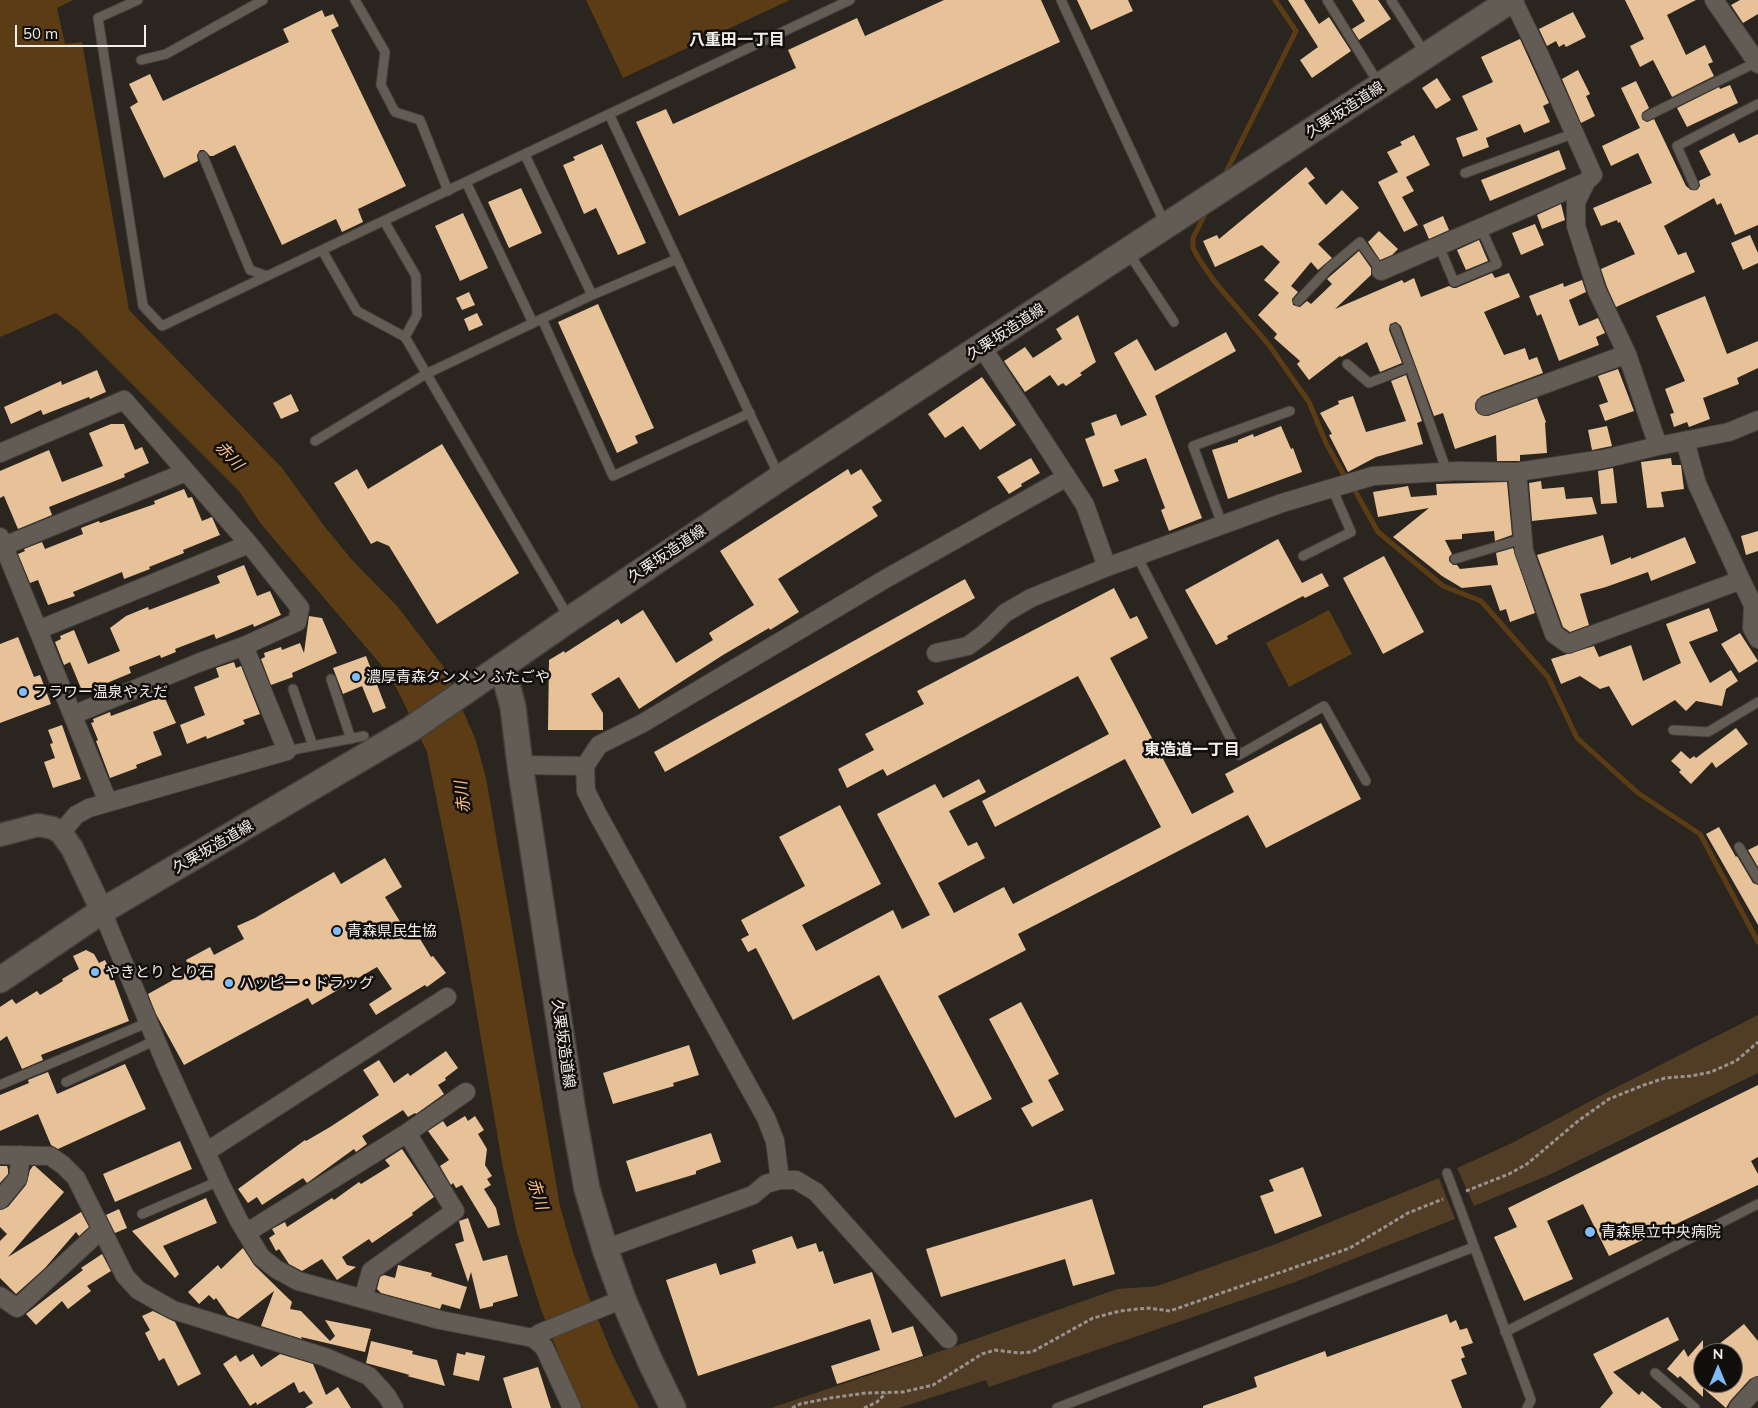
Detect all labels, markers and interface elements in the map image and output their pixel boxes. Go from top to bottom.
scale bar [18,15,149,47]
text: 50 m [23,24,58,43]
district label: 八重田一丁目 [689,30,785,50]
street label: 久栗坂造道線 [1302,78,1388,142]
street label: 久栗坂造道線 [963,300,1049,364]
water label: 赤川 [211,438,247,474]
street label: 久栗坂造道線 [625,521,709,587]
place label: 濃厚青森タンメン ふたごや [366,668,550,686]
marker: 濃厚青森タンメン ふたごや [350,671,362,683]
place label: フラワー温泉やえだ [33,683,168,701]
marker: フラワー温泉やえだ [17,686,29,698]
district label: 東造道一丁目 [1144,740,1240,760]
water label: 赤川 [452,780,474,814]
street label: 久栗坂造道線 [170,817,256,877]
place label: 青森県民生協 [347,922,437,940]
marker: 青森県民生協 [331,925,343,937]
place label: やきとり とり石 [105,963,214,981]
marker: やきとり とり石 [89,966,101,978]
place label: ハッピー・ドラッグ [239,974,374,992]
marker: ハッピー・ドラッグ [223,977,235,989]
street label: 久栗坂造道線 [548,998,578,1090]
water label: 赤川 [523,1176,551,1212]
place label: 青森県立中央病院 [1601,1223,1721,1241]
marker: 青森県立中央病院 [1583,1225,1597,1239]
north arrow [1693,1343,1743,1393]
text: N [1713,1345,1723,1363]

